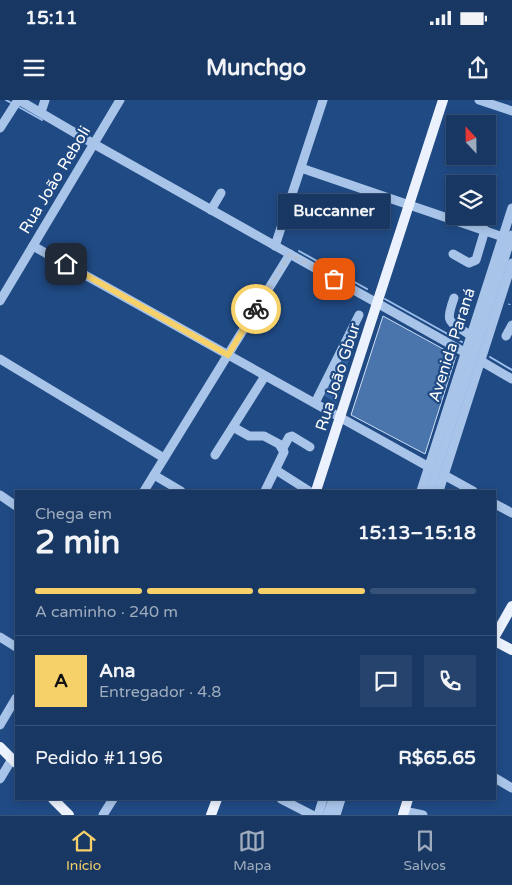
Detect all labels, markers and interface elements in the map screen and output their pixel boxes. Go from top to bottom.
text: 15:11 [25,7,78,29]
icon: menu [20,54,48,82]
icon: share [464,54,492,82]
text: Munchgo [206,55,306,81]
north arrow [446,115,496,165]
map controls [446,115,496,225]
street label: Rua João Reboli [15,122,95,238]
button: layers [446,175,496,225]
callout: Buccanner [278,194,390,229]
text: Buccanner [293,201,375,221]
pin [45,243,87,285]
icon: home [52,250,80,278]
pin [313,258,355,300]
icon: bag [320,265,348,293]
courier [231,284,281,334]
street label: Avenida Paraná [424,285,480,405]
icon: bike [242,295,270,323]
street label: Rua João Gbur [311,320,365,434]
text: Chega em [35,504,112,524]
text: 15:13–15:18 [358,522,476,544]
text: 2 min [35,524,120,562]
text: A caminho · 240 m [35,602,178,622]
button: chat [360,655,412,707]
button: phone [424,655,476,707]
text: Ana [99,660,135,682]
text: A [54,670,68,692]
text: Entregador · 4.8 [99,682,221,702]
text: Pedido #1196 [35,747,163,769]
text: R$65.65 [398,747,476,769]
tab: Início [66,827,101,874]
tab: Mapa [233,827,271,874]
tab: Salvos [403,827,446,874]

